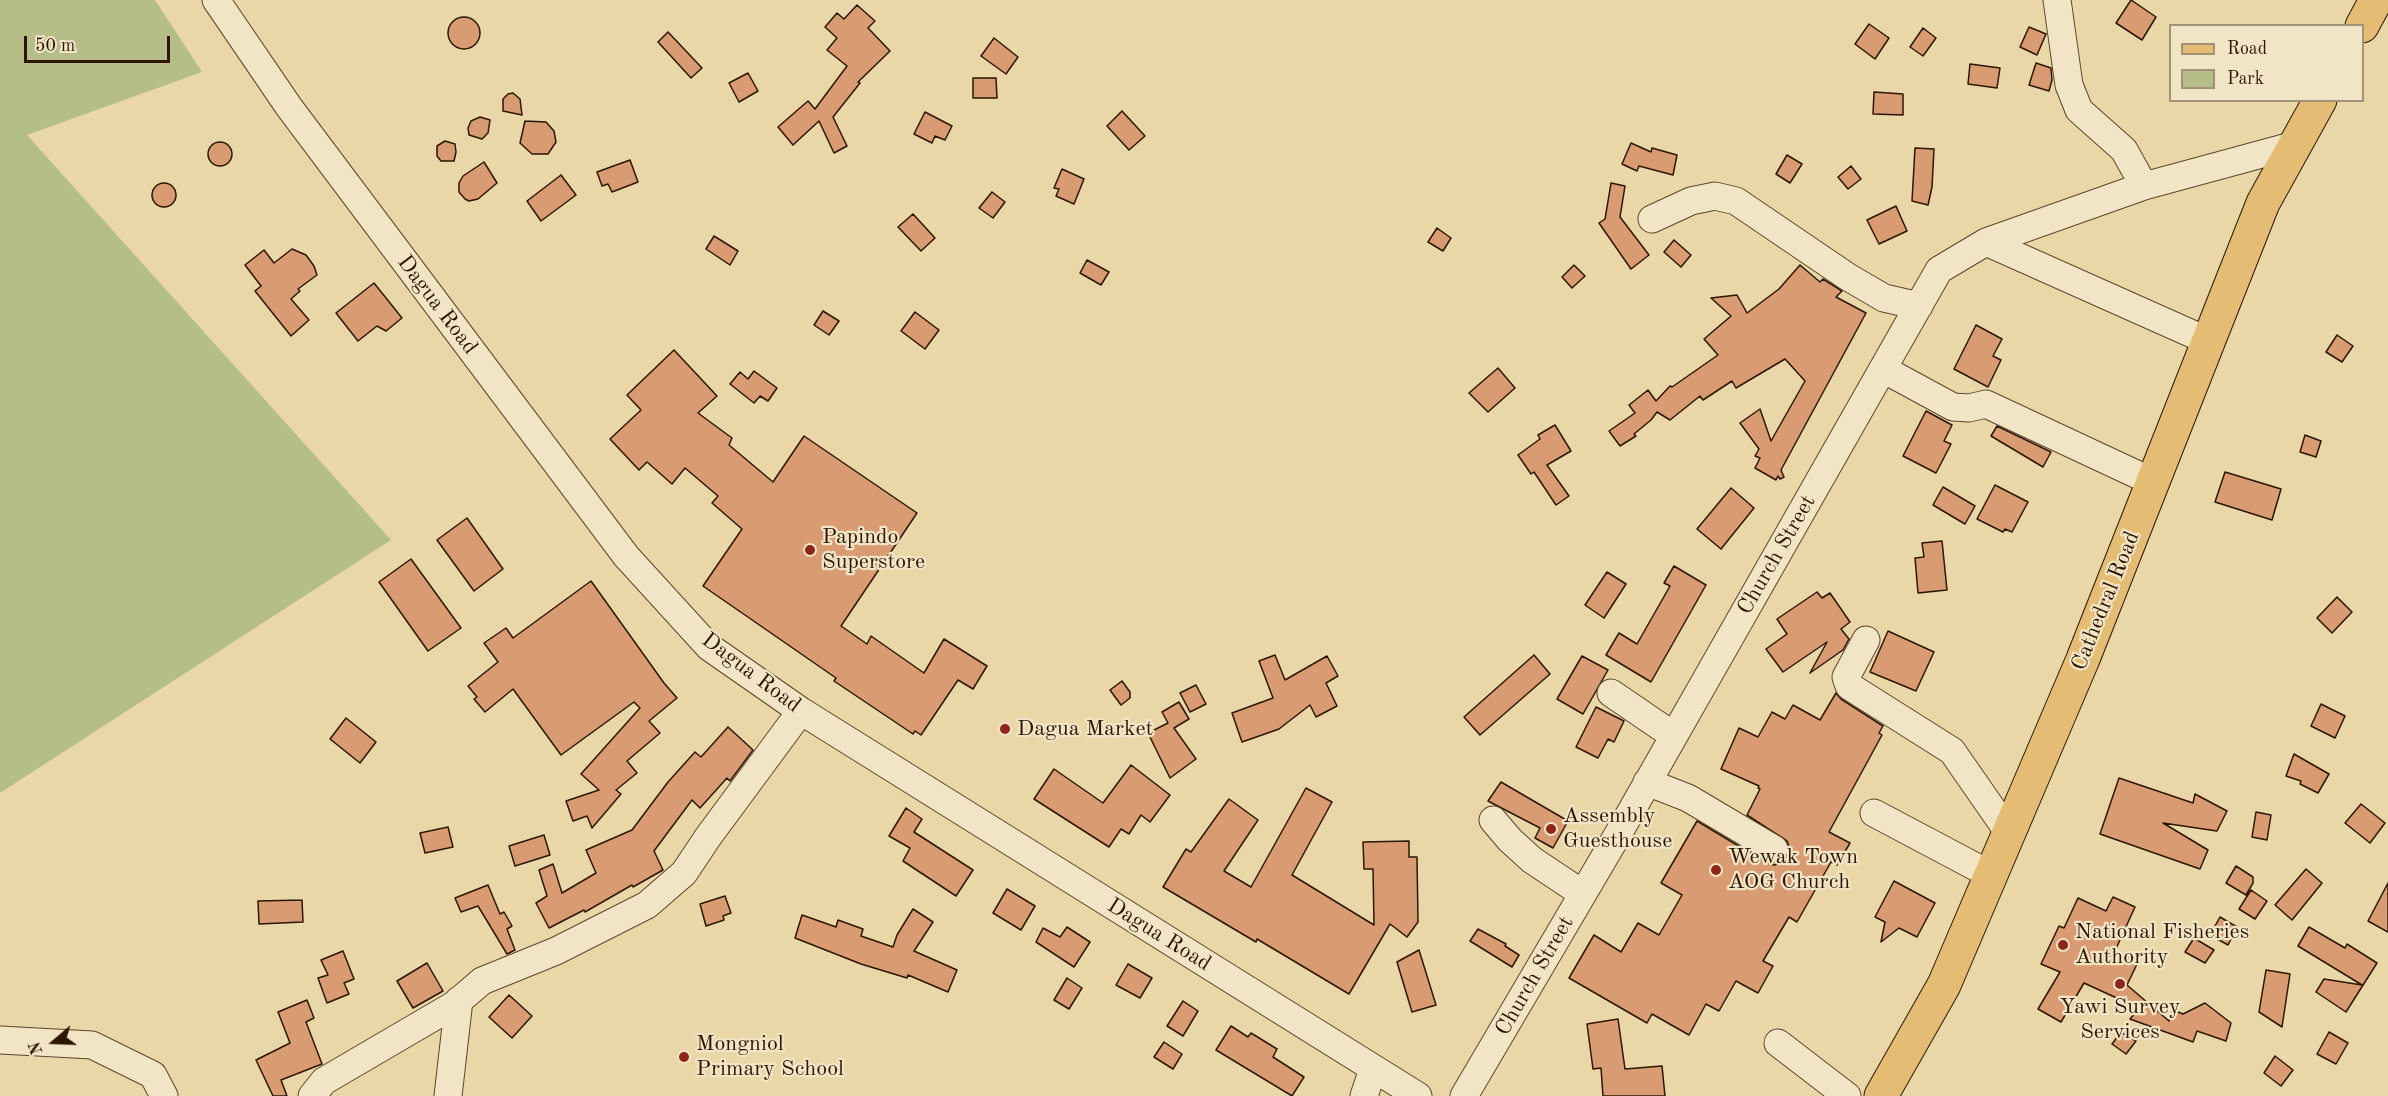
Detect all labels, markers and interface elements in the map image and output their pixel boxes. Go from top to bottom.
scale bar [27,24,172,62]
legend [2169,24,2364,102]
text: 50 m [35,37,75,55]
text: Road [2227,40,2267,58]
text: Park [2227,70,2264,88]
street label: Dagua Road [391,250,483,360]
street label: Church Street [1732,491,1822,619]
place label: Papindo Superstore [822,524,925,576]
street label: Cathedral Road [2066,527,2146,675]
marker: Papindo Superstore [803,543,817,557]
street label: Dagua Road [696,627,806,719]
place label: Dagua Market [1017,716,1153,742]
marker: Dagua Market [998,722,1012,736]
place label: Assembly Guesthouse [1563,803,1672,854]
marker: Assembly Guesthouse [1544,822,1558,836]
place label: Wewak Town AOG Church [1728,844,1858,896]
marker: Wewak Town AOG Church [1709,863,1723,877]
street label: Dagua Road [1102,893,1216,977]
street label: Church Street [1490,912,1580,1040]
place label: National Fisheries Authority [2075,919,2249,970]
marker: National Fisheries Authority [2056,938,2070,952]
marker: Yawi Survey Services [2113,977,2127,991]
place label: Yawi Survey Services [2060,994,2180,1046]
north arrow [24,1012,84,1072]
place label: Mongniol Primary School [696,1031,844,1082]
text: N [27,1039,47,1056]
marker: Mongniol Primary School [677,1050,691,1064]

